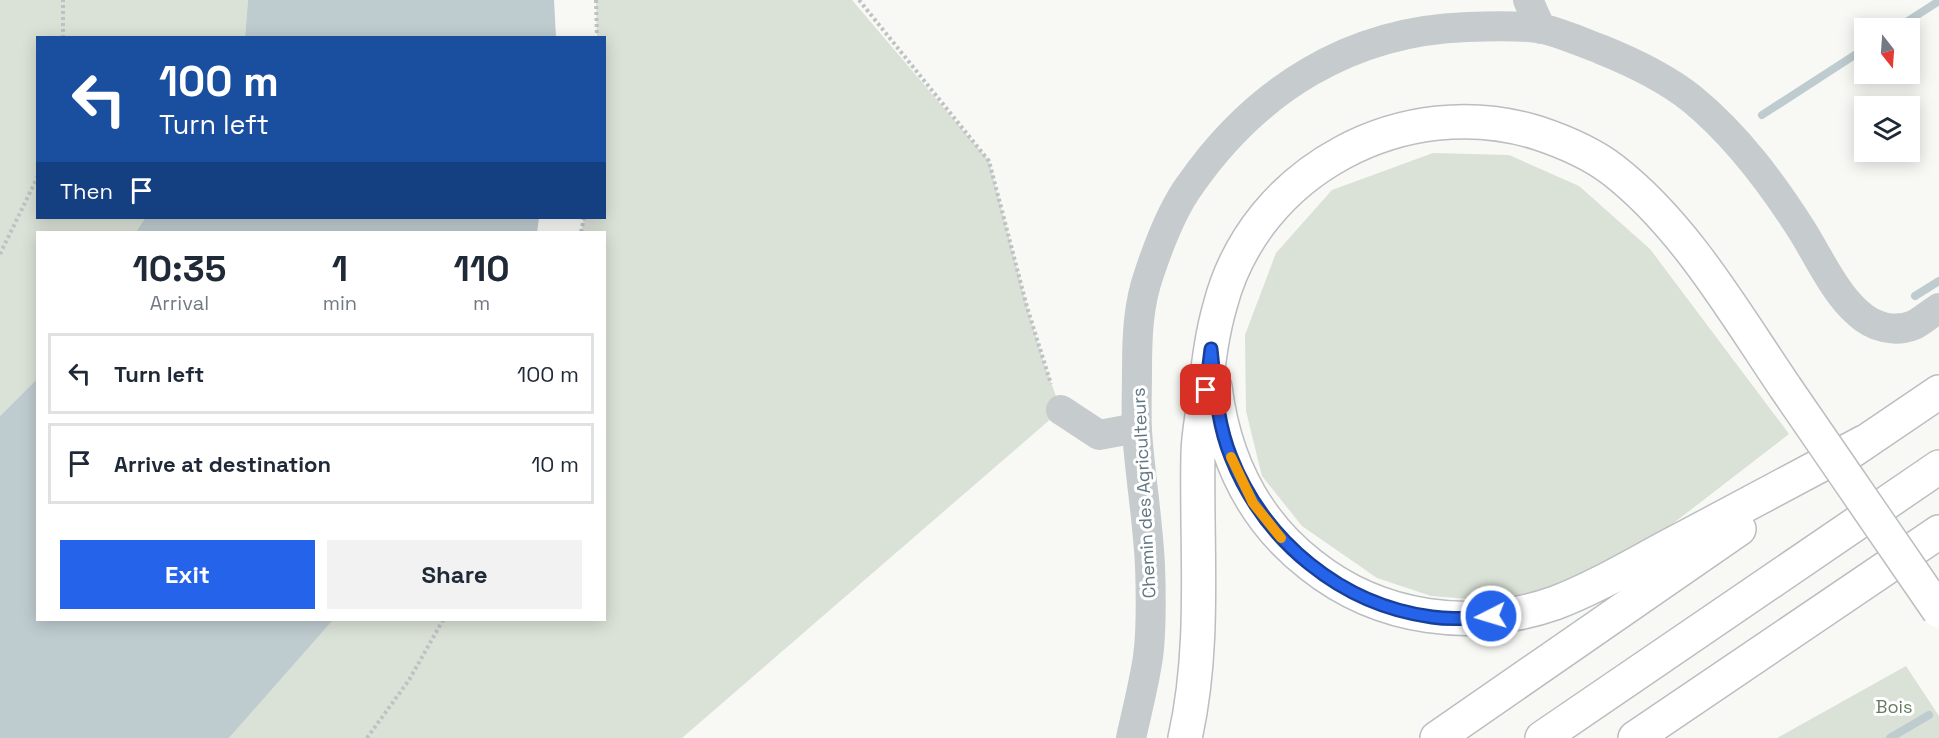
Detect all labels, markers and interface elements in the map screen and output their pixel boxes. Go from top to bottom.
north arrow [1854,18,1920,84]
map controls [1854,18,1920,162]
text: 100 m [159,55,279,108]
icon: left [60,60,138,138]
button: layers [1854,96,1920,162]
text: Turn left [159,107,269,142]
icon: arrive [125,174,158,207]
text: Then [60,177,113,205]
text: 10:35 [132,246,226,292]
text: 1 [332,246,348,292]
text: 110 [454,246,509,292]
text: Arrival [150,290,209,316]
text: min [323,290,357,316]
text: m [473,290,490,316]
icon: left [63,357,96,390]
text: Turn left [114,360,204,388]
text: 100 m [517,360,579,388]
pin [1180,364,1231,415]
icon: arrive [1189,373,1222,406]
street label: Chemin des Agriculteurs [1126,387,1161,599]
icon: arrive [63,447,96,480]
text: Arrive at destination [114,450,331,478]
text: 10 m [531,450,579,478]
button: Exit [60,540,315,609]
button: Share [327,540,582,609]
position arrow [1459,584,1523,648]
park label: Bois [1876,695,1912,718]

